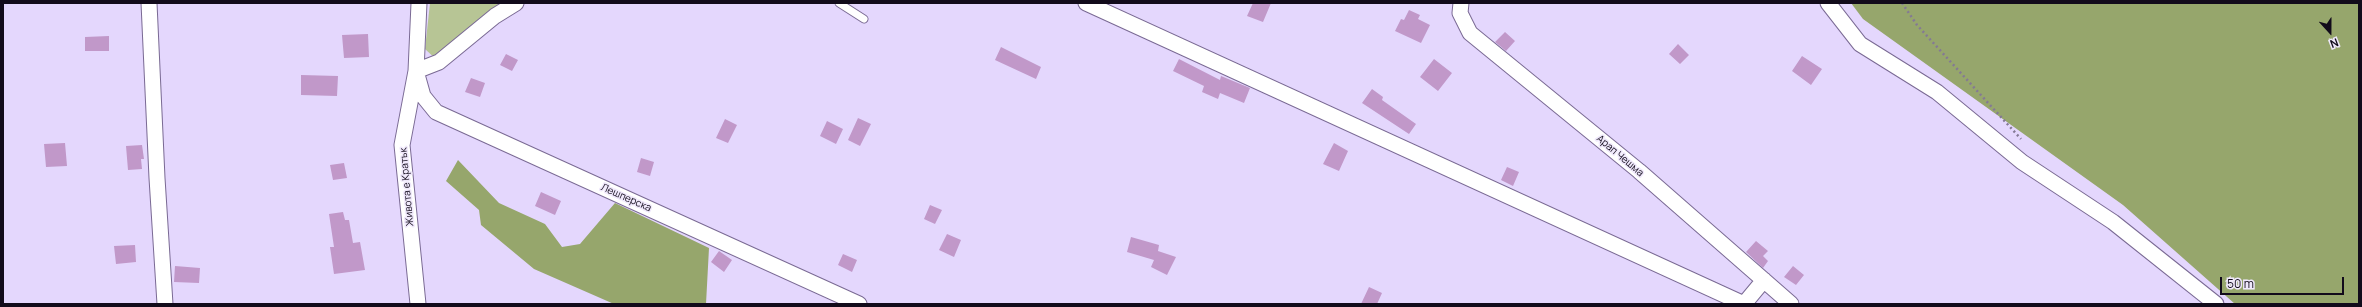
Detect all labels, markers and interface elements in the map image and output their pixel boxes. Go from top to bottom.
north arrow [2310,12,2350,52]
text: N [2328,35,2341,52]
street label: Арап Чешма [1594,133,1646,179]
street label: Живота е Кратък [398,147,416,227]
street label: Лешперска [599,182,653,214]
scale bar [2222,269,2346,295]
text: 50 m [2227,275,2254,292]

